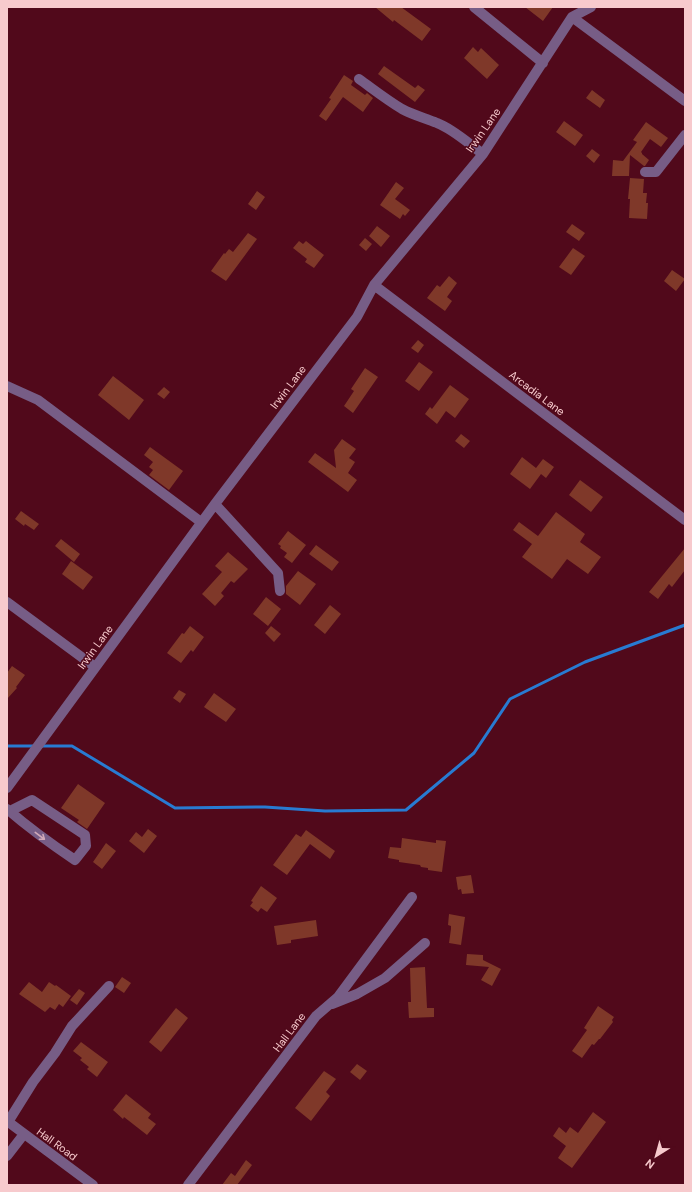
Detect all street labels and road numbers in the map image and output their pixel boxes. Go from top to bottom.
street label: Irwin Lane [463,105,503,155]
street label: Irwin Lane [267,362,309,412]
street label: Arcadia Lane [506,367,568,419]
street label: Irwin Lane [74,622,116,672]
street label: Hall Lane [270,1010,308,1054]
street label: Hall Road [34,1125,80,1164]

